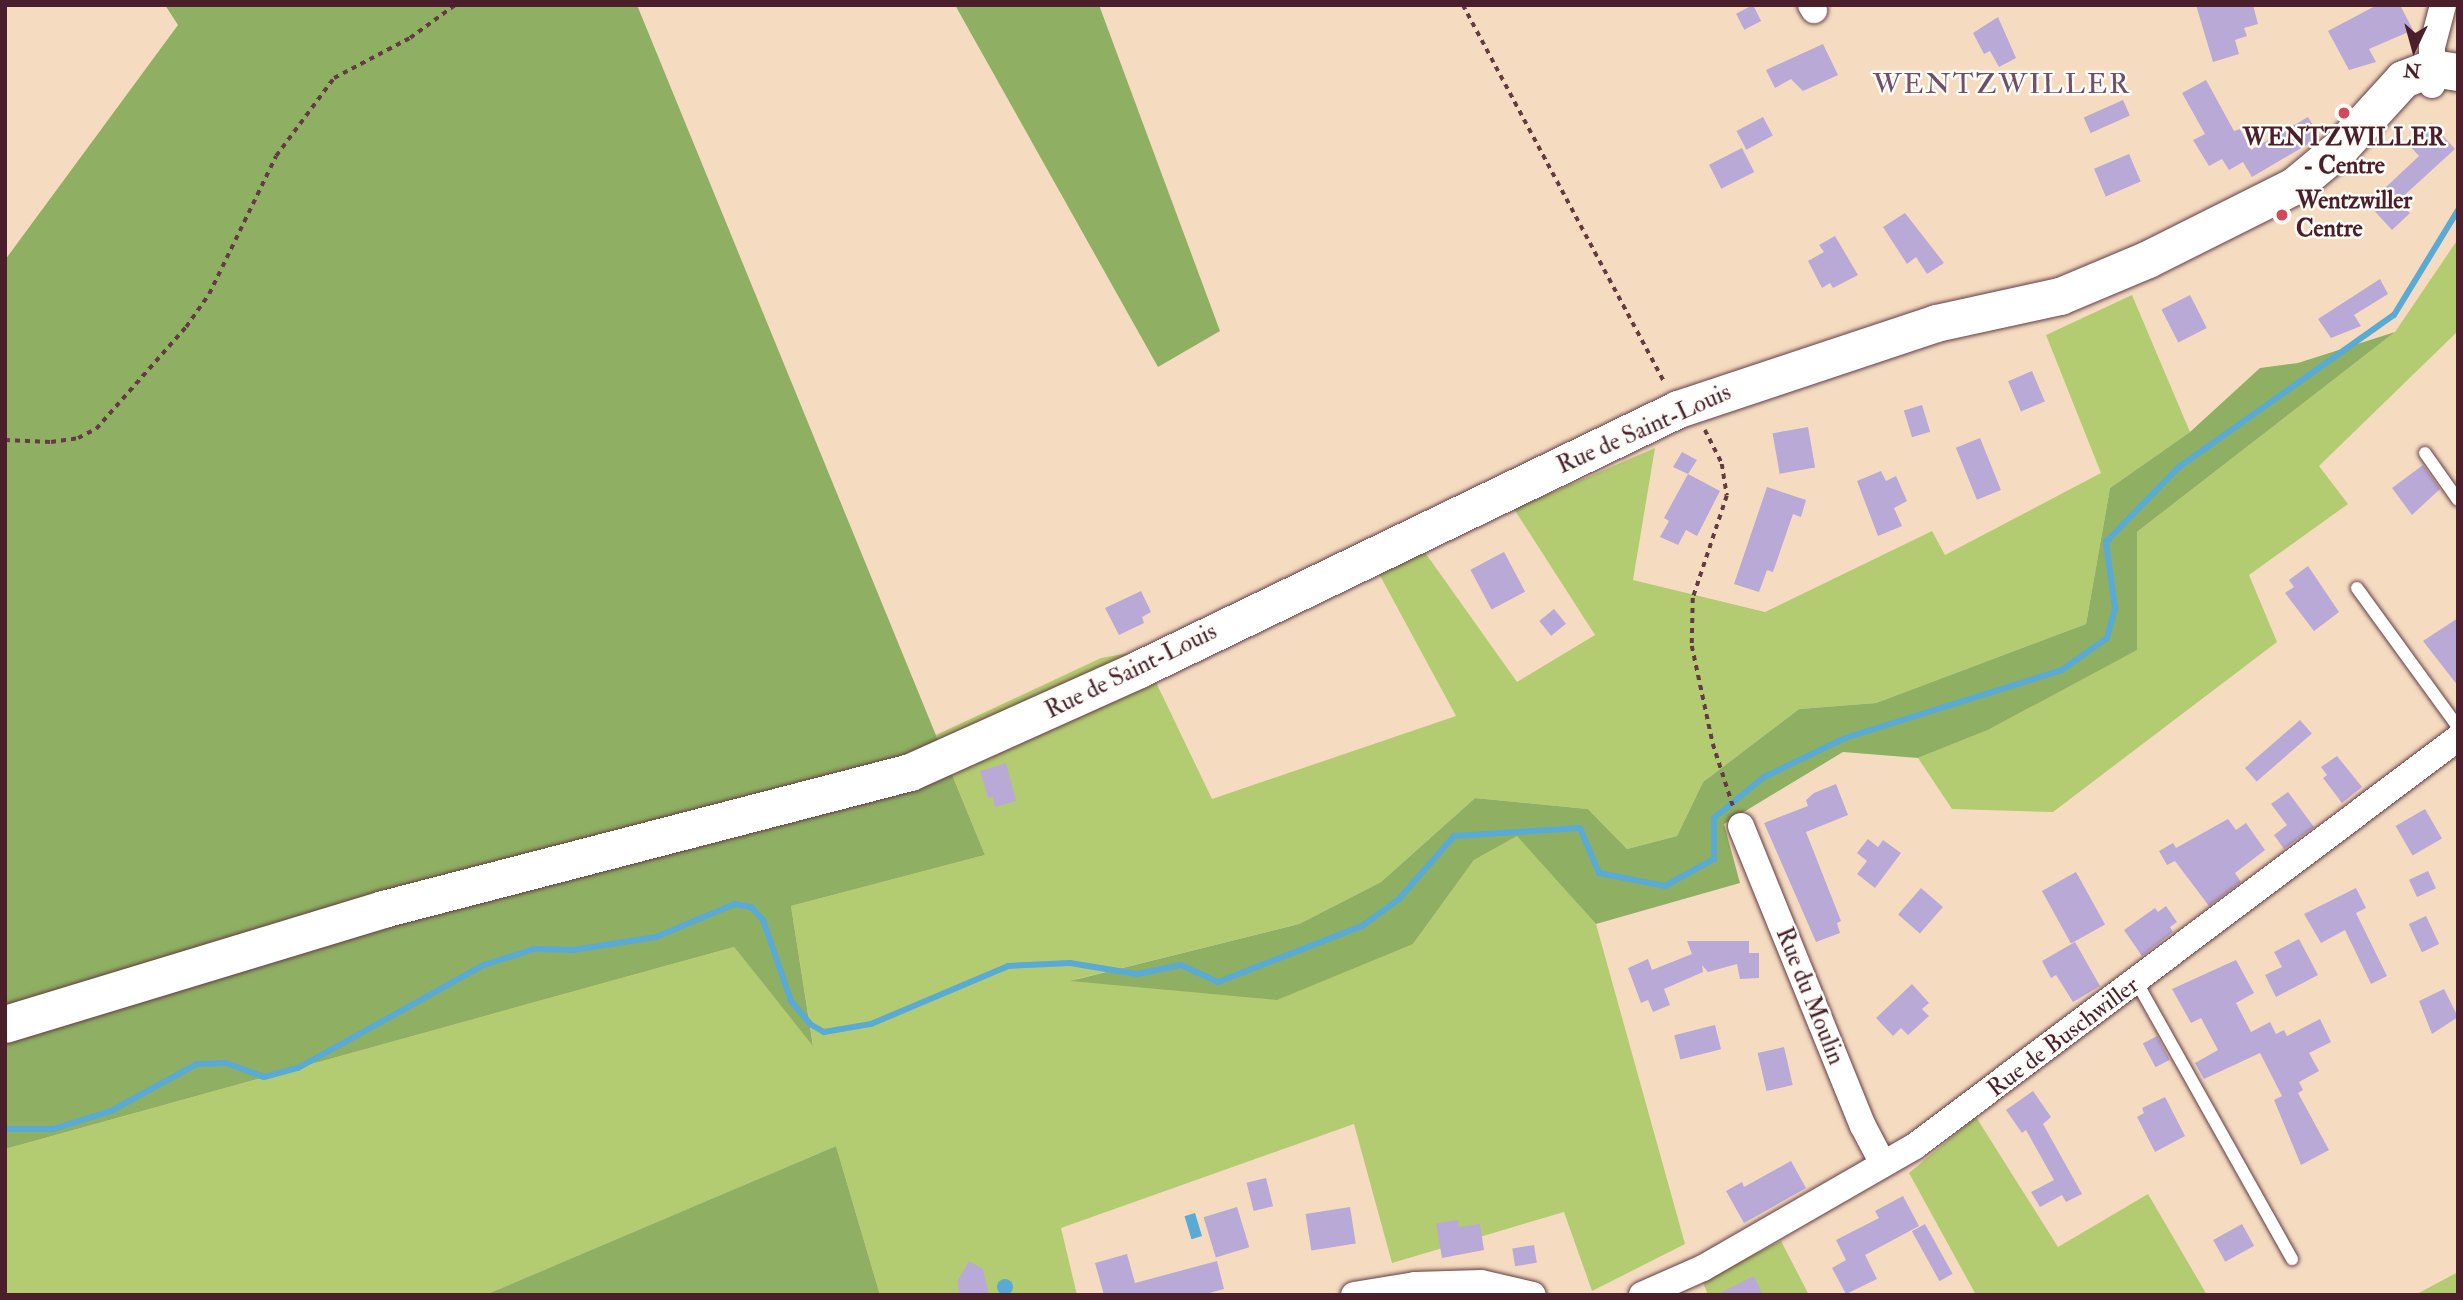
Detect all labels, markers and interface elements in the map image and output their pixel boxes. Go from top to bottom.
north arrow [2379,14,2449,84]
text: N [2403,57,2422,83]
district label: WENTZWILLER [1874,68,2130,102]
marker: WENTZWILLER - Centre [2336,105,2352,121]
place label: WENTZWILLER - Centre [2243,124,2445,180]
place label: Wentzwiller Centre [2296,187,2412,243]
marker: Wentzwiller Centre [2274,207,2290,223]
street label: Rue de Saint-Louis [1553,378,1735,480]
street label: Rue de Saint-Louis [1041,617,1221,725]
street label: Rue du Moulin [1769,923,1851,1069]
street label: Rue de Buschwiller [1982,971,2144,1103]

